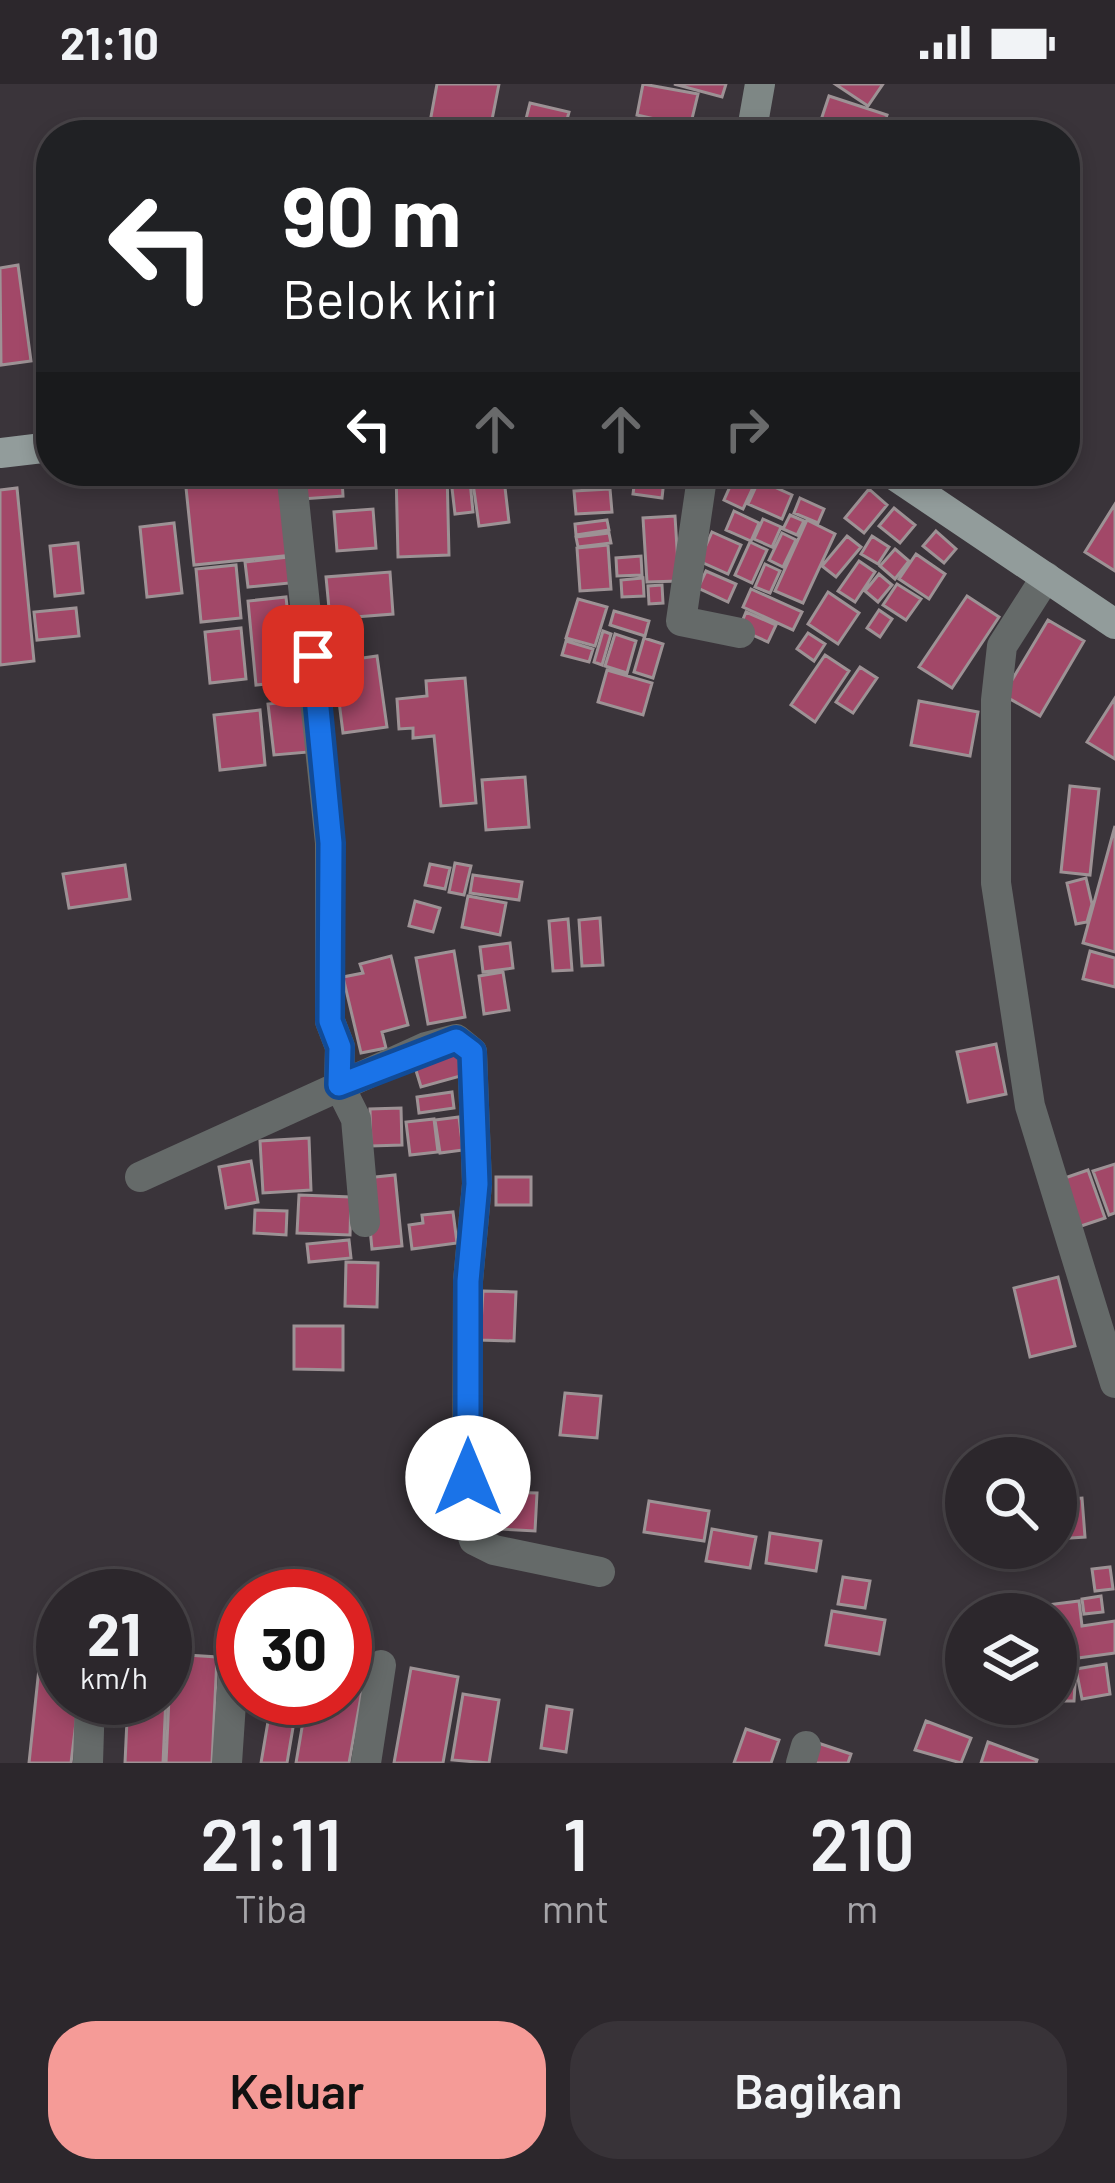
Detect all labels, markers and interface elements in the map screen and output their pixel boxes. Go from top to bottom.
text: 21:10 [60,15,159,69]
text: 90 m [282,163,461,264]
icon: left [84,168,240,324]
text: Belok kiri [282,265,499,330]
icon: left [336,396,402,462]
icon: ahead [462,396,528,462]
icon: ahead [588,396,654,462]
icon: right [714,396,780,462]
pin [262,605,364,707]
icon: arrive [280,623,346,689]
position arrow [405,1415,531,1541]
map controls [945,1437,1077,1725]
button: search [945,1437,1077,1569]
speed limit sign: 30 [216,1569,372,1725]
button: layers [945,1593,1077,1725]
text: 21 [87,1596,141,1668]
text: km/h [80,1659,148,1695]
text: 21:11 [200,1799,341,1885]
text: 1 [563,1799,588,1885]
text: 210 [809,1799,915,1885]
text: Tiba [234,1884,307,1931]
text: mnt [542,1884,609,1931]
text: m [846,1884,878,1931]
button: Keluar [48,2021,546,2159]
button: Bagikan [570,2021,1067,2159]

